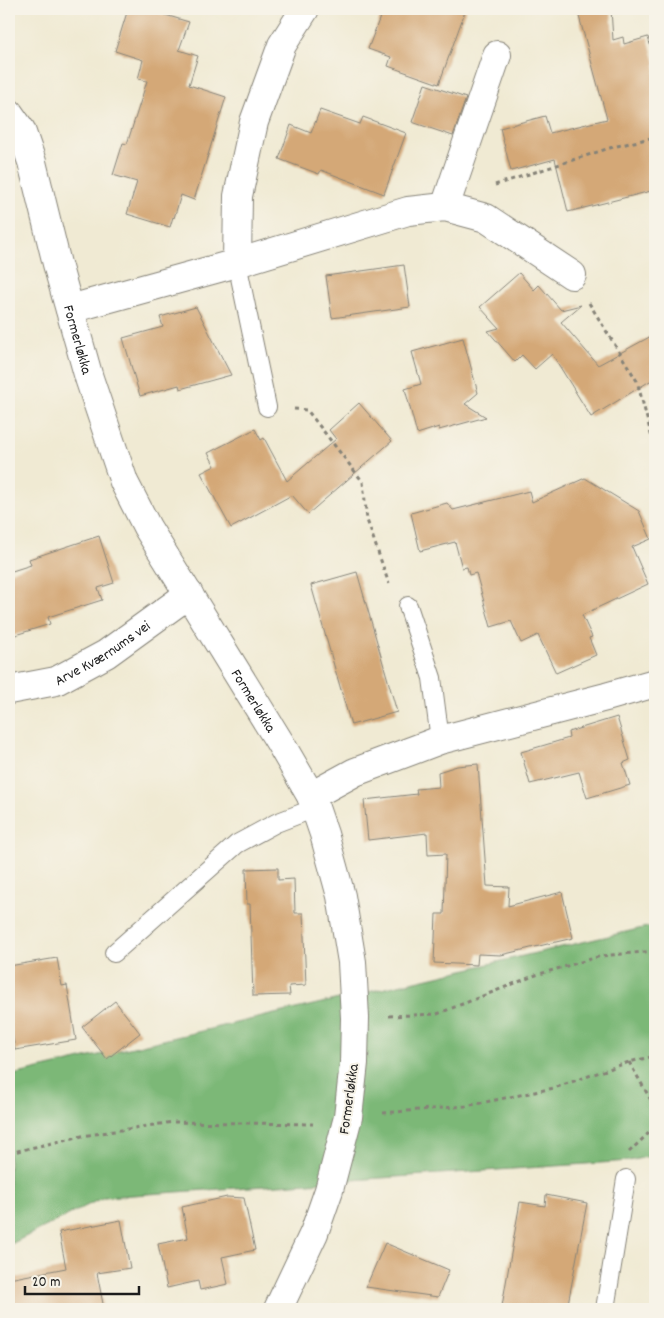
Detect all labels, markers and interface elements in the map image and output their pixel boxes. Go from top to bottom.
street label: Formerløkka [56,303,97,378]
street label: Arve Kværnums vei [51,616,156,693]
street label: Formerløkka [224,665,281,738]
street label: Formerløkka [334,1062,366,1136]
scale bar [25,1263,139,1295]
text: 20 m [32,1272,60,1294]

